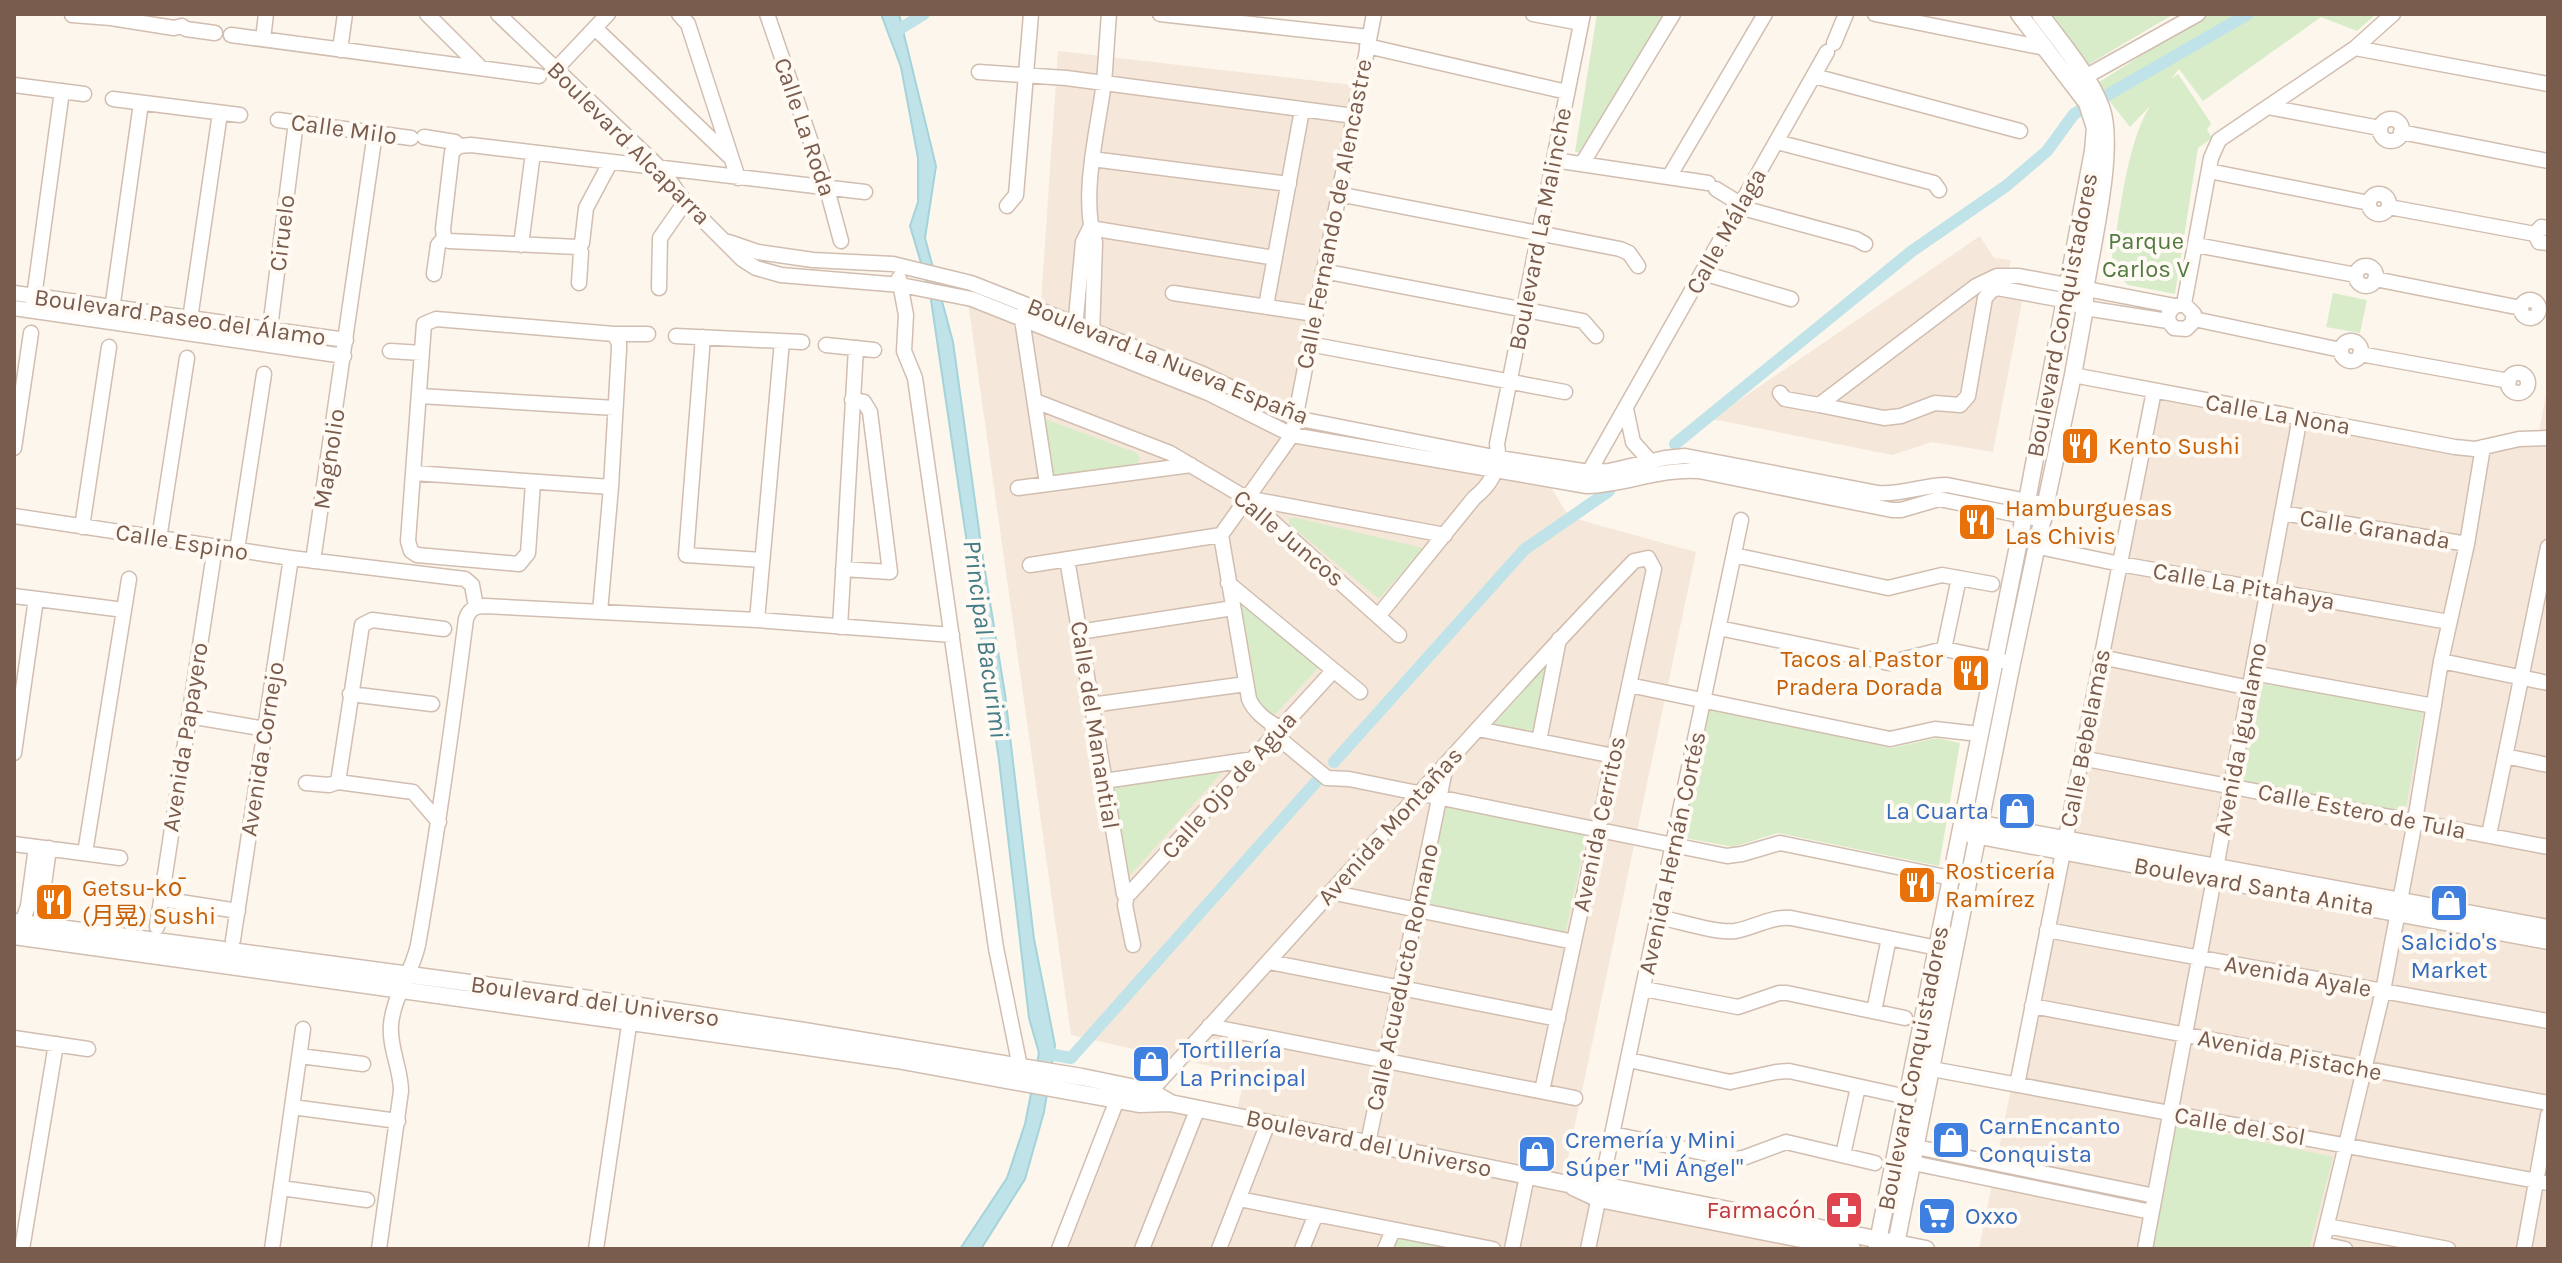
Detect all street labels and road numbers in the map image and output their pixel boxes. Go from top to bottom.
street label: Calle La Roda [768,54,842,200]
street label: Boulevard Alcaparra [542,56,716,230]
street label: Calle Fernando de Alencastre [1290,57,1378,371]
street label: Boulevard La Malinche [1503,105,1577,353]
street label: Calle Milo [289,108,399,150]
street label: Calle Málaga [1680,163,1772,299]
street label: Boulevard Conquistadores [2021,170,2103,460]
street label: Ciruelo [263,193,301,273]
street label: Boulevard Paseo del Álamo [32,282,328,351]
street label: Boulevard La Nueva España [1023,292,1313,430]
street label: Calle La Nona [2203,387,2353,441]
street label: Magnolio [307,407,351,511]
street label: Calle Juncos [1228,484,1350,592]
street label: Calle Granada [2298,503,2452,555]
street label: Calle Espino [113,518,251,566]
street label: Calle La Pitahaya [2151,556,2337,616]
street label: Calle del Manantial [1065,619,1125,831]
street label: Avenida Papayero [156,640,214,834]
street label: Avenida Igualamo [2208,640,2272,838]
street label: Calle Bebelamas [2054,646,2116,830]
street label: Avenida Cornejo [234,660,290,838]
street label: Calle Ojo de Agua [1156,706,1302,864]
street label: Avenida Hernán Cortés [1633,729,1711,977]
street label: Avenida Cerritos [1567,734,1631,914]
street label: Avenida Montañas [1312,741,1468,911]
street label: Calle Estero de Tula [2256,777,2468,845]
street label: Calle Acueducto Romano [1360,841,1444,1113]
street label: Boulevard Santa Anita [2132,851,2376,921]
street label: Boulevard Conquistadores [1872,923,1954,1213]
street label: Avenida Ayale [2222,949,2374,1003]
street label: Boulevard del Universo [469,970,721,1032]
street label: Avenida Pistache [2196,1023,2384,1087]
street label: Calle del Sol [2172,1101,2308,1151]
street label: Boulevard del Universo [1244,1103,1494,1183]

